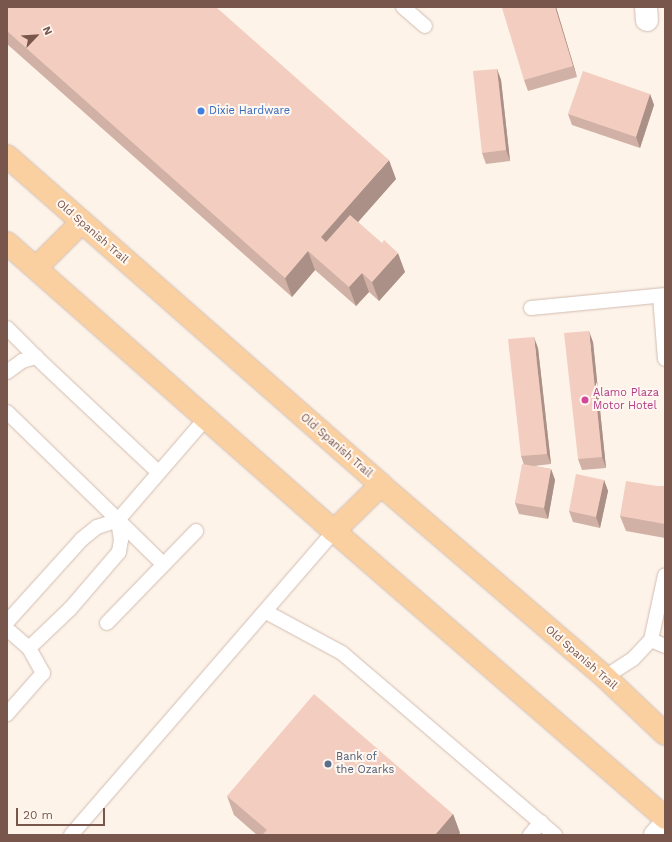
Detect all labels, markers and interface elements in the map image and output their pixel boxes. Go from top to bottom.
north arrow [16,16,56,56]
text: N [40,24,55,37]
place label: Dixie Hardware [209,104,290,118]
marker: Dixie Hardware [196,106,206,116]
street label: Old Spanish Trail [53,197,131,267]
place label: Alamo Plaza Motor Hotel [593,387,659,413]
marker: Alamo Plaza Motor Hotel [580,395,590,405]
street label: Old Spanish Trail [297,411,375,481]
street label: Old Spanish Trail [542,623,620,693]
place label: Bank of the Ozarks [336,751,394,777]
marker: Bank of the Ozarks [323,759,333,769]
scale bar [18,800,107,826]
text: 20 m [23,808,53,822]

